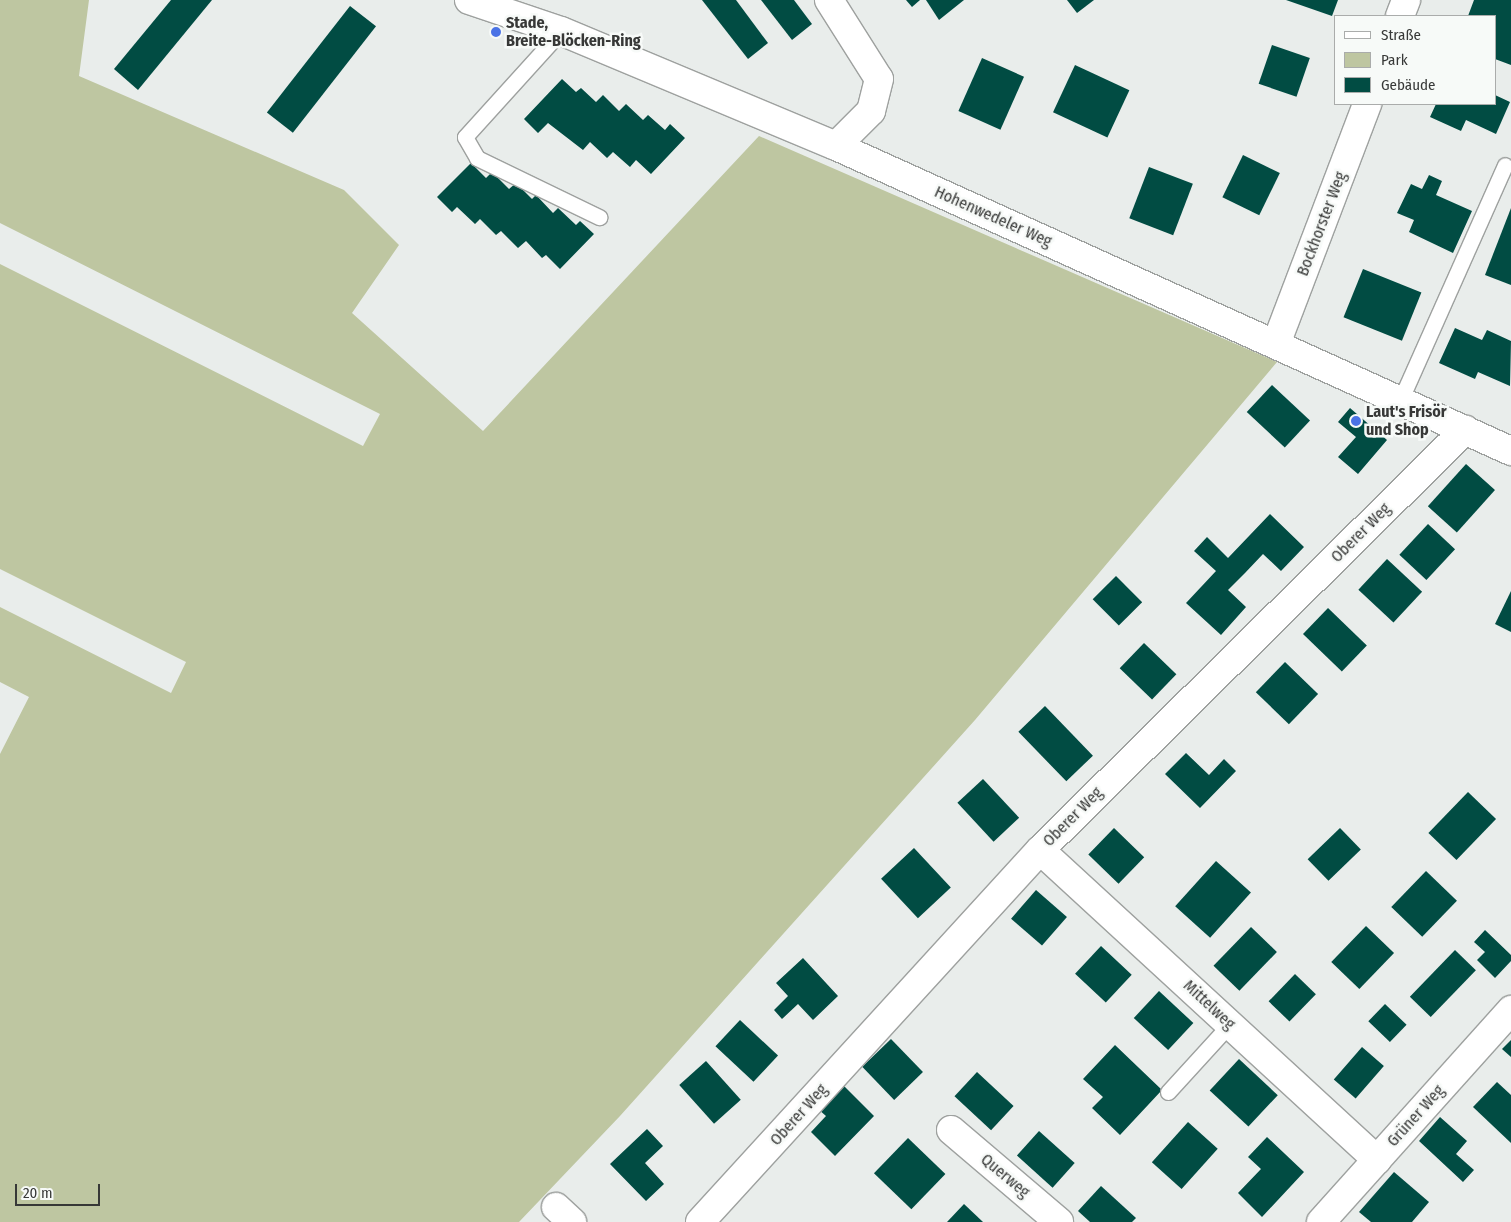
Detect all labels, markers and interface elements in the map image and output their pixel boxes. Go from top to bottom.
place label: Stade, Breite-Blöcken-Ring [506,13,641,51]
legend [1334,15,1496,105]
marker: Stade, Breite-Blöcken-Ring [490,26,502,38]
text: Straße [1381,26,1421,44]
text: Park [1381,51,1408,69]
text: Gebäude [1381,76,1436,94]
street label: Bockhorster Weg [1293,169,1351,279]
street label: Hohenwedeler Weg [931,183,1055,251]
place label: Laut's Frisör und Shop [1366,402,1447,440]
marker: Laut's Frisör und Shop [1350,415,1362,427]
street label: Oberer Weg [1327,499,1395,567]
street label: Oberer Weg [1039,783,1107,851]
street label: Mittelweg [1179,976,1239,1034]
street label: Oberer Weg [766,1080,832,1150]
street label: Grüner Weg [1383,1081,1449,1151]
street label: Querweg [977,1150,1033,1202]
scale bar [18,1174,102,1206]
text: 20 m [23,1184,53,1202]

